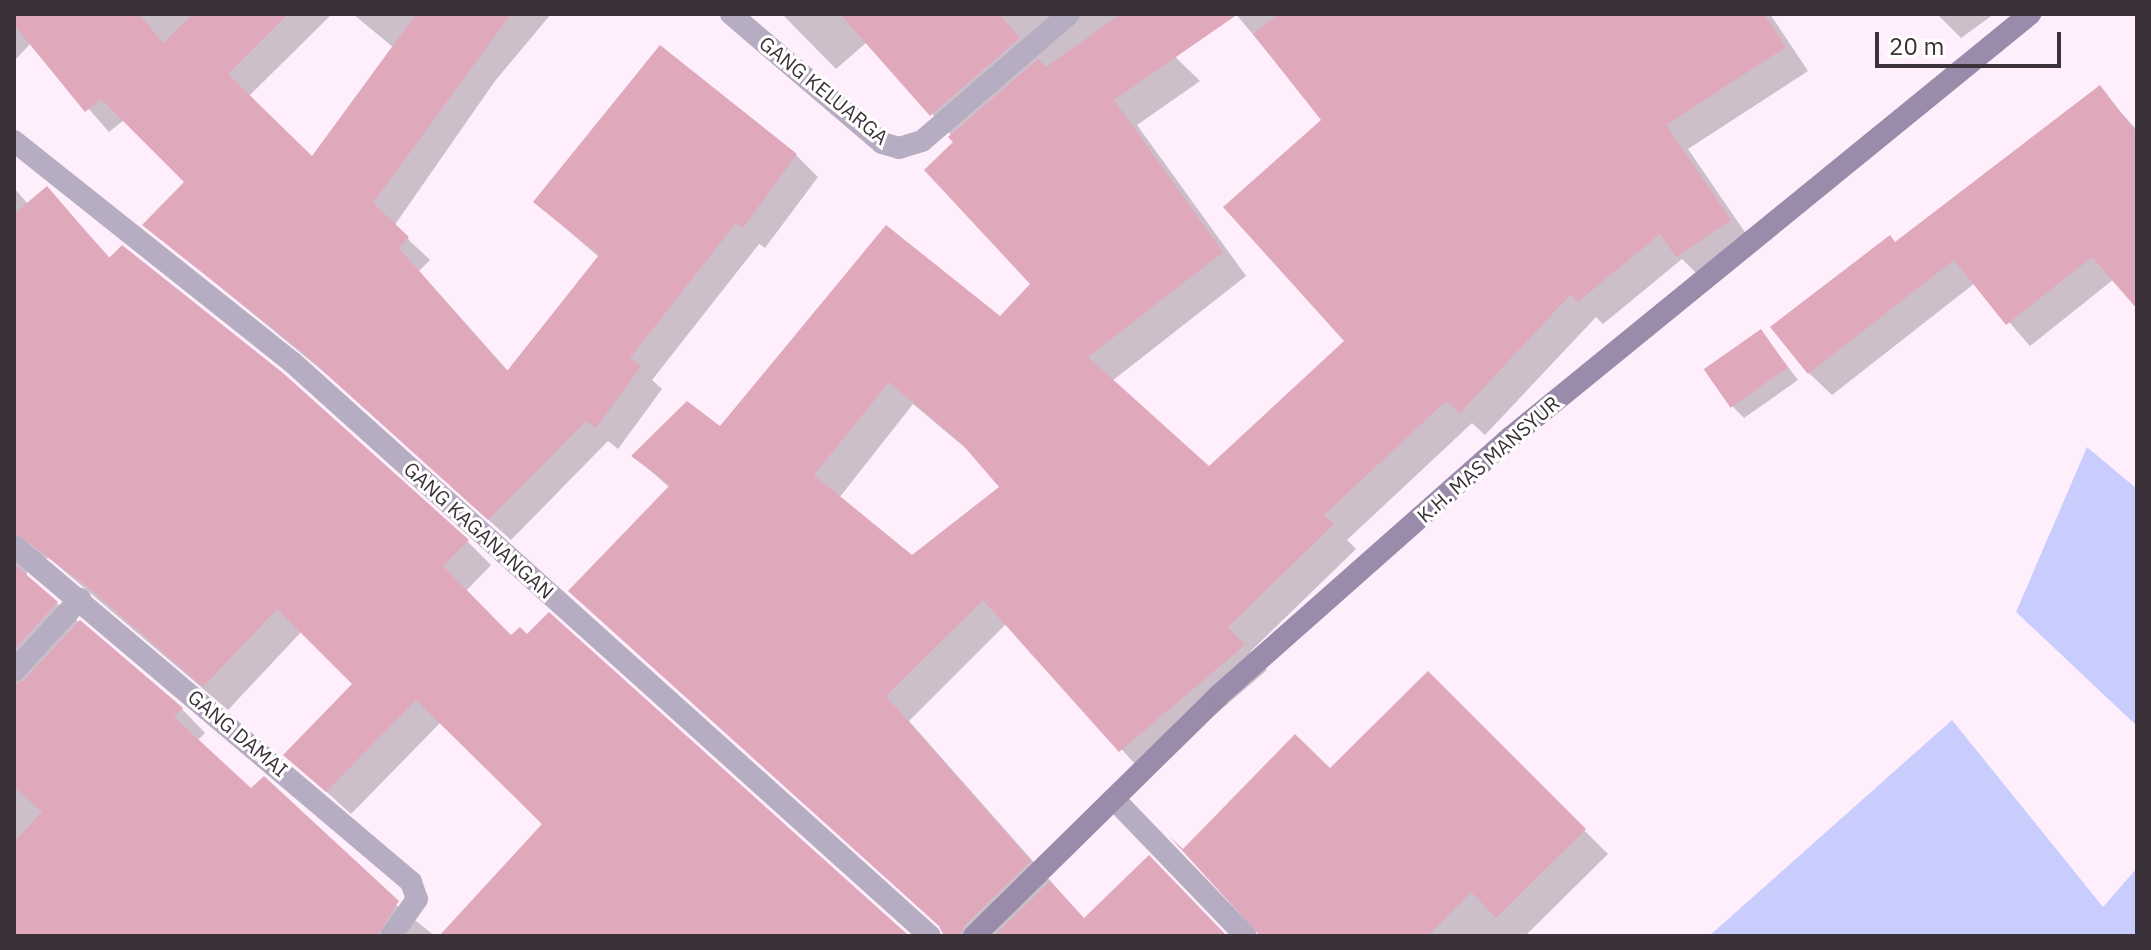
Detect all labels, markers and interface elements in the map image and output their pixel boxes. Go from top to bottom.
scale bar [1879,16,2065,66]
text: 20 m [1889,30,1944,62]
street label: GANG KELUARGA [755,31,893,149]
street label: K.H. MAS MANSYUR [1412,391,1564,527]
street label: GANG KAGANANGAN [399,456,559,604]
street label: GANG DAMAI [183,684,293,782]

